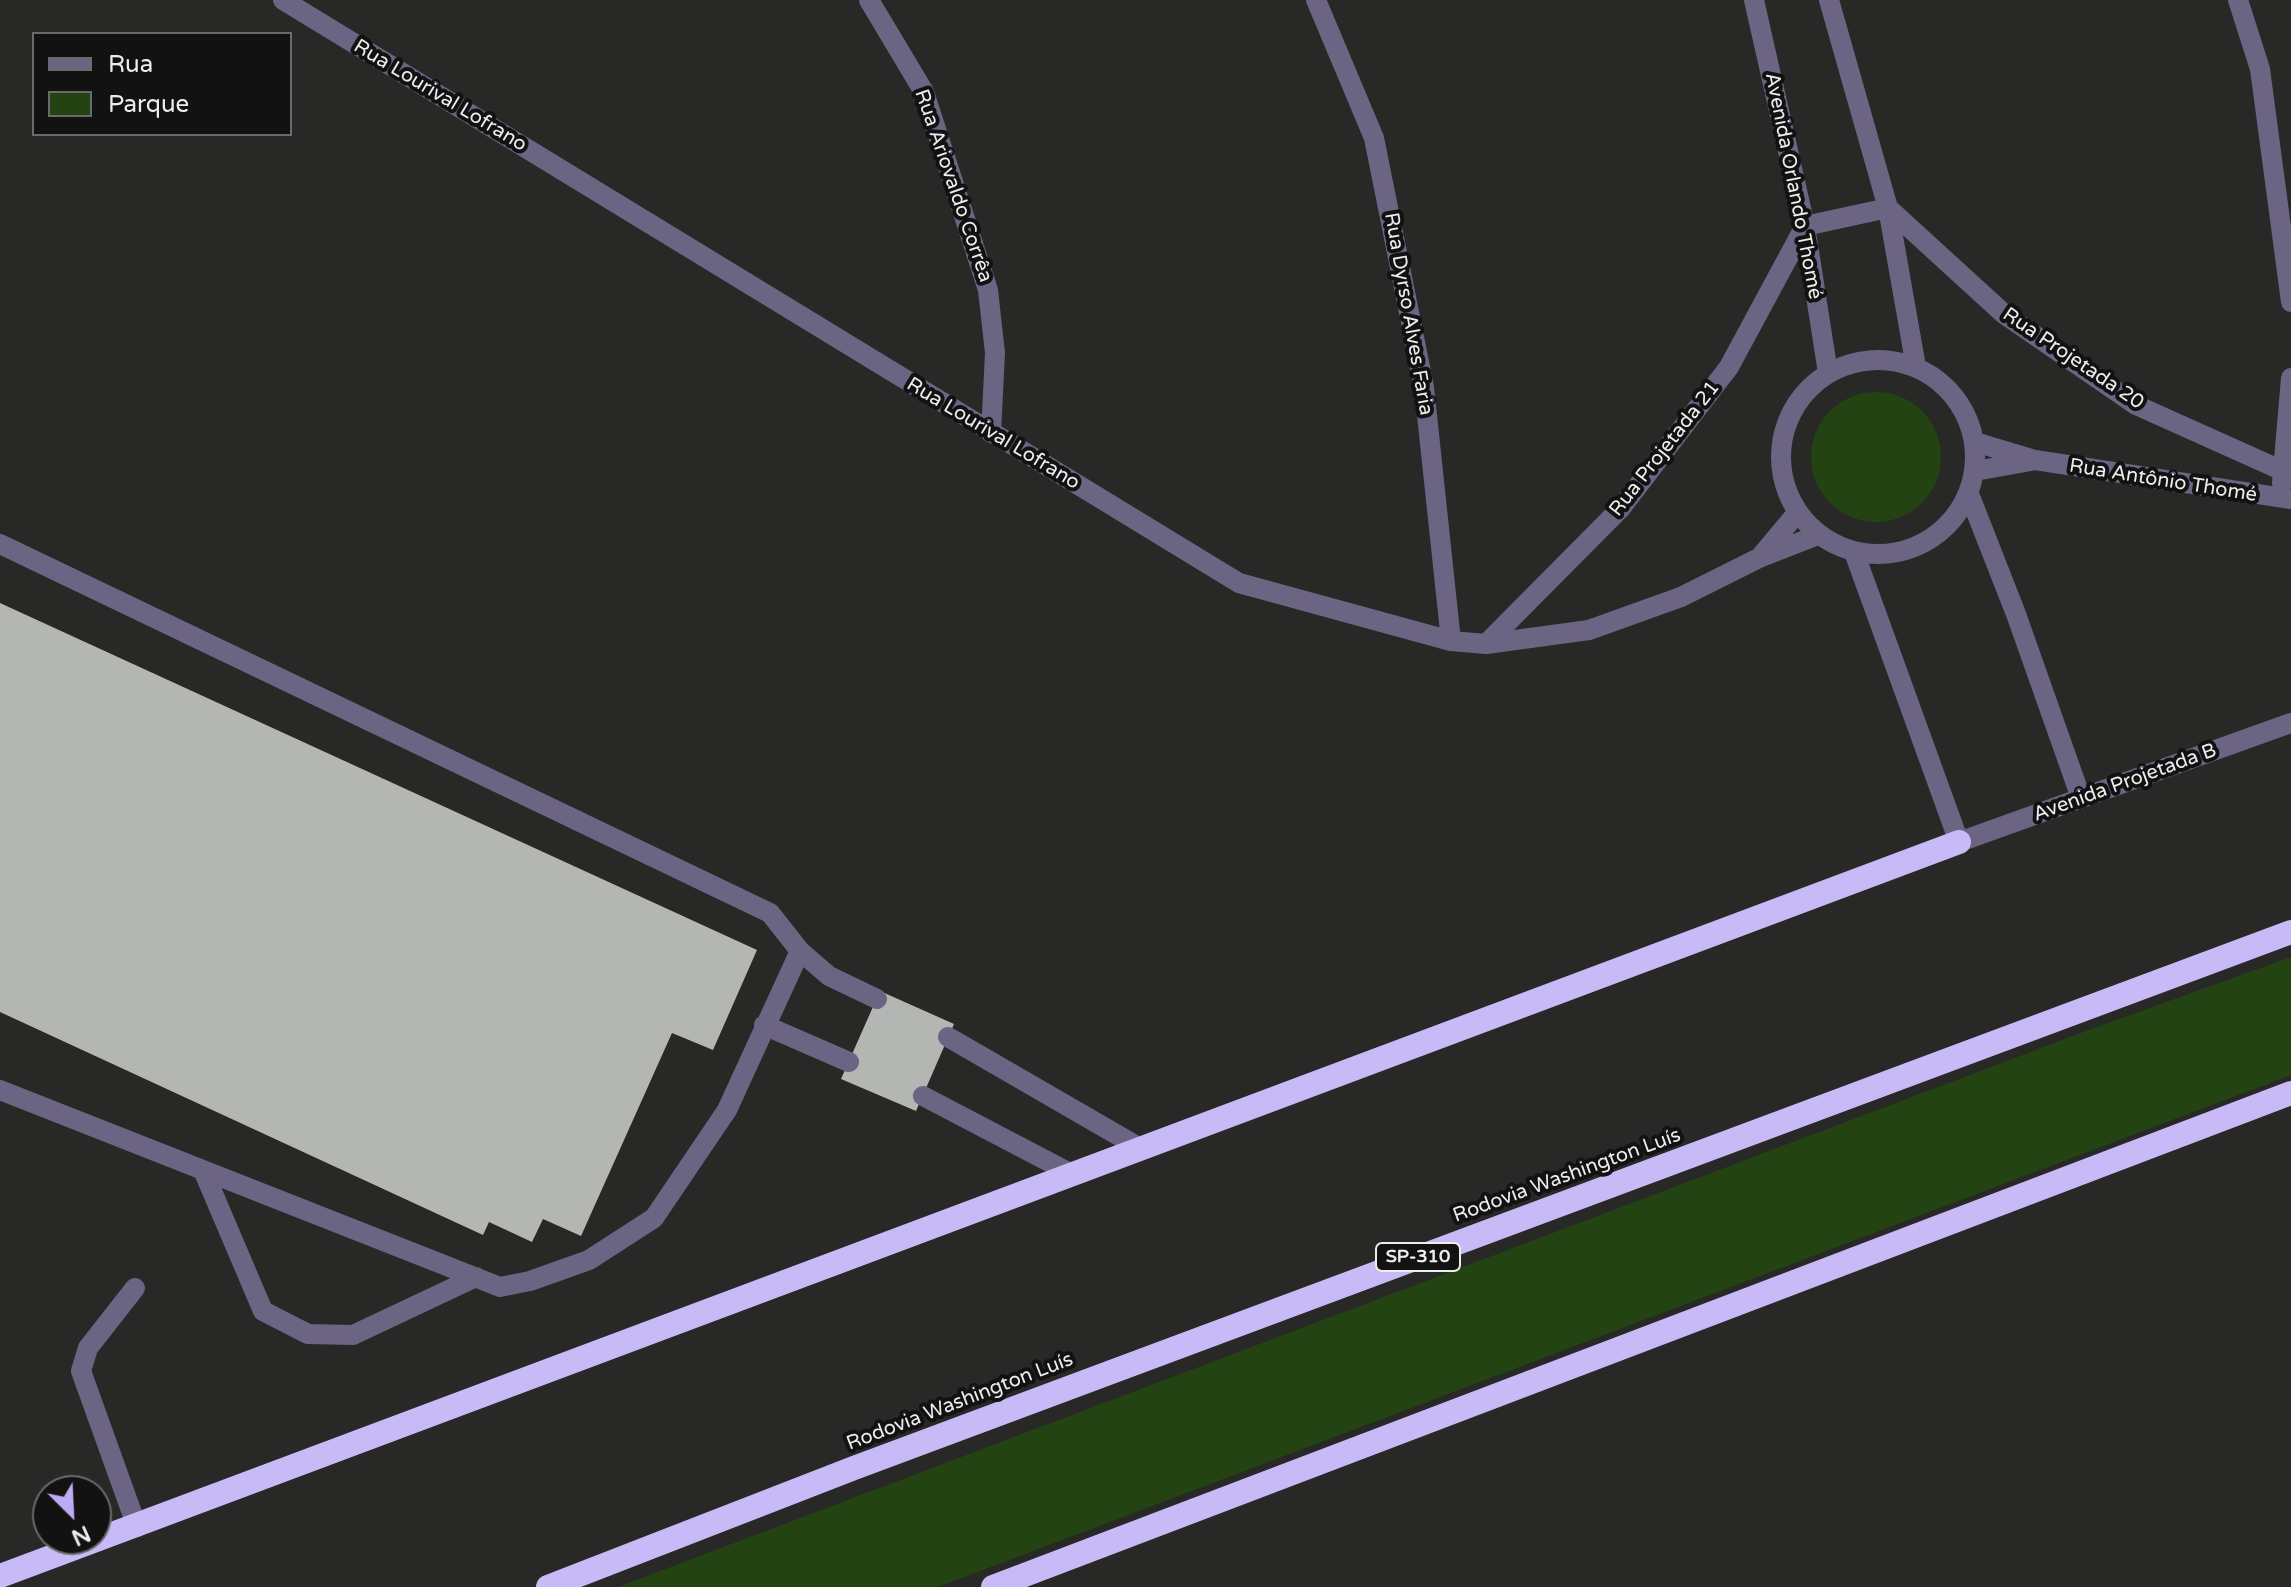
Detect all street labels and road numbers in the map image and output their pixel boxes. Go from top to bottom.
street label: Rua Lourival Lofrano [349,35,531,157]
street label: Avenida Orlando Thomé [1759,71,1827,301]
street label: Rua Ariovaldo Corrêa [909,86,997,286]
street label: Rua Dyrso Alves Faria [1378,211,1438,417]
street label: Rua Projetada 20 [1998,303,2148,415]
street label: Rua Lourival Lofrano [902,373,1084,495]
street label: Rua Projetada 21 [1605,377,1725,521]
street label: Rua Antônio Thomé [2067,454,2259,508]
street label: Avenida Projetada B [2030,739,2220,827]
street label: Rodovia Washington Luís [1450,1124,1684,1228]
road number: SP-310 [1376,1243,1460,1271]
street label: Rodovia Washington Luís [843,1348,1077,1456]

